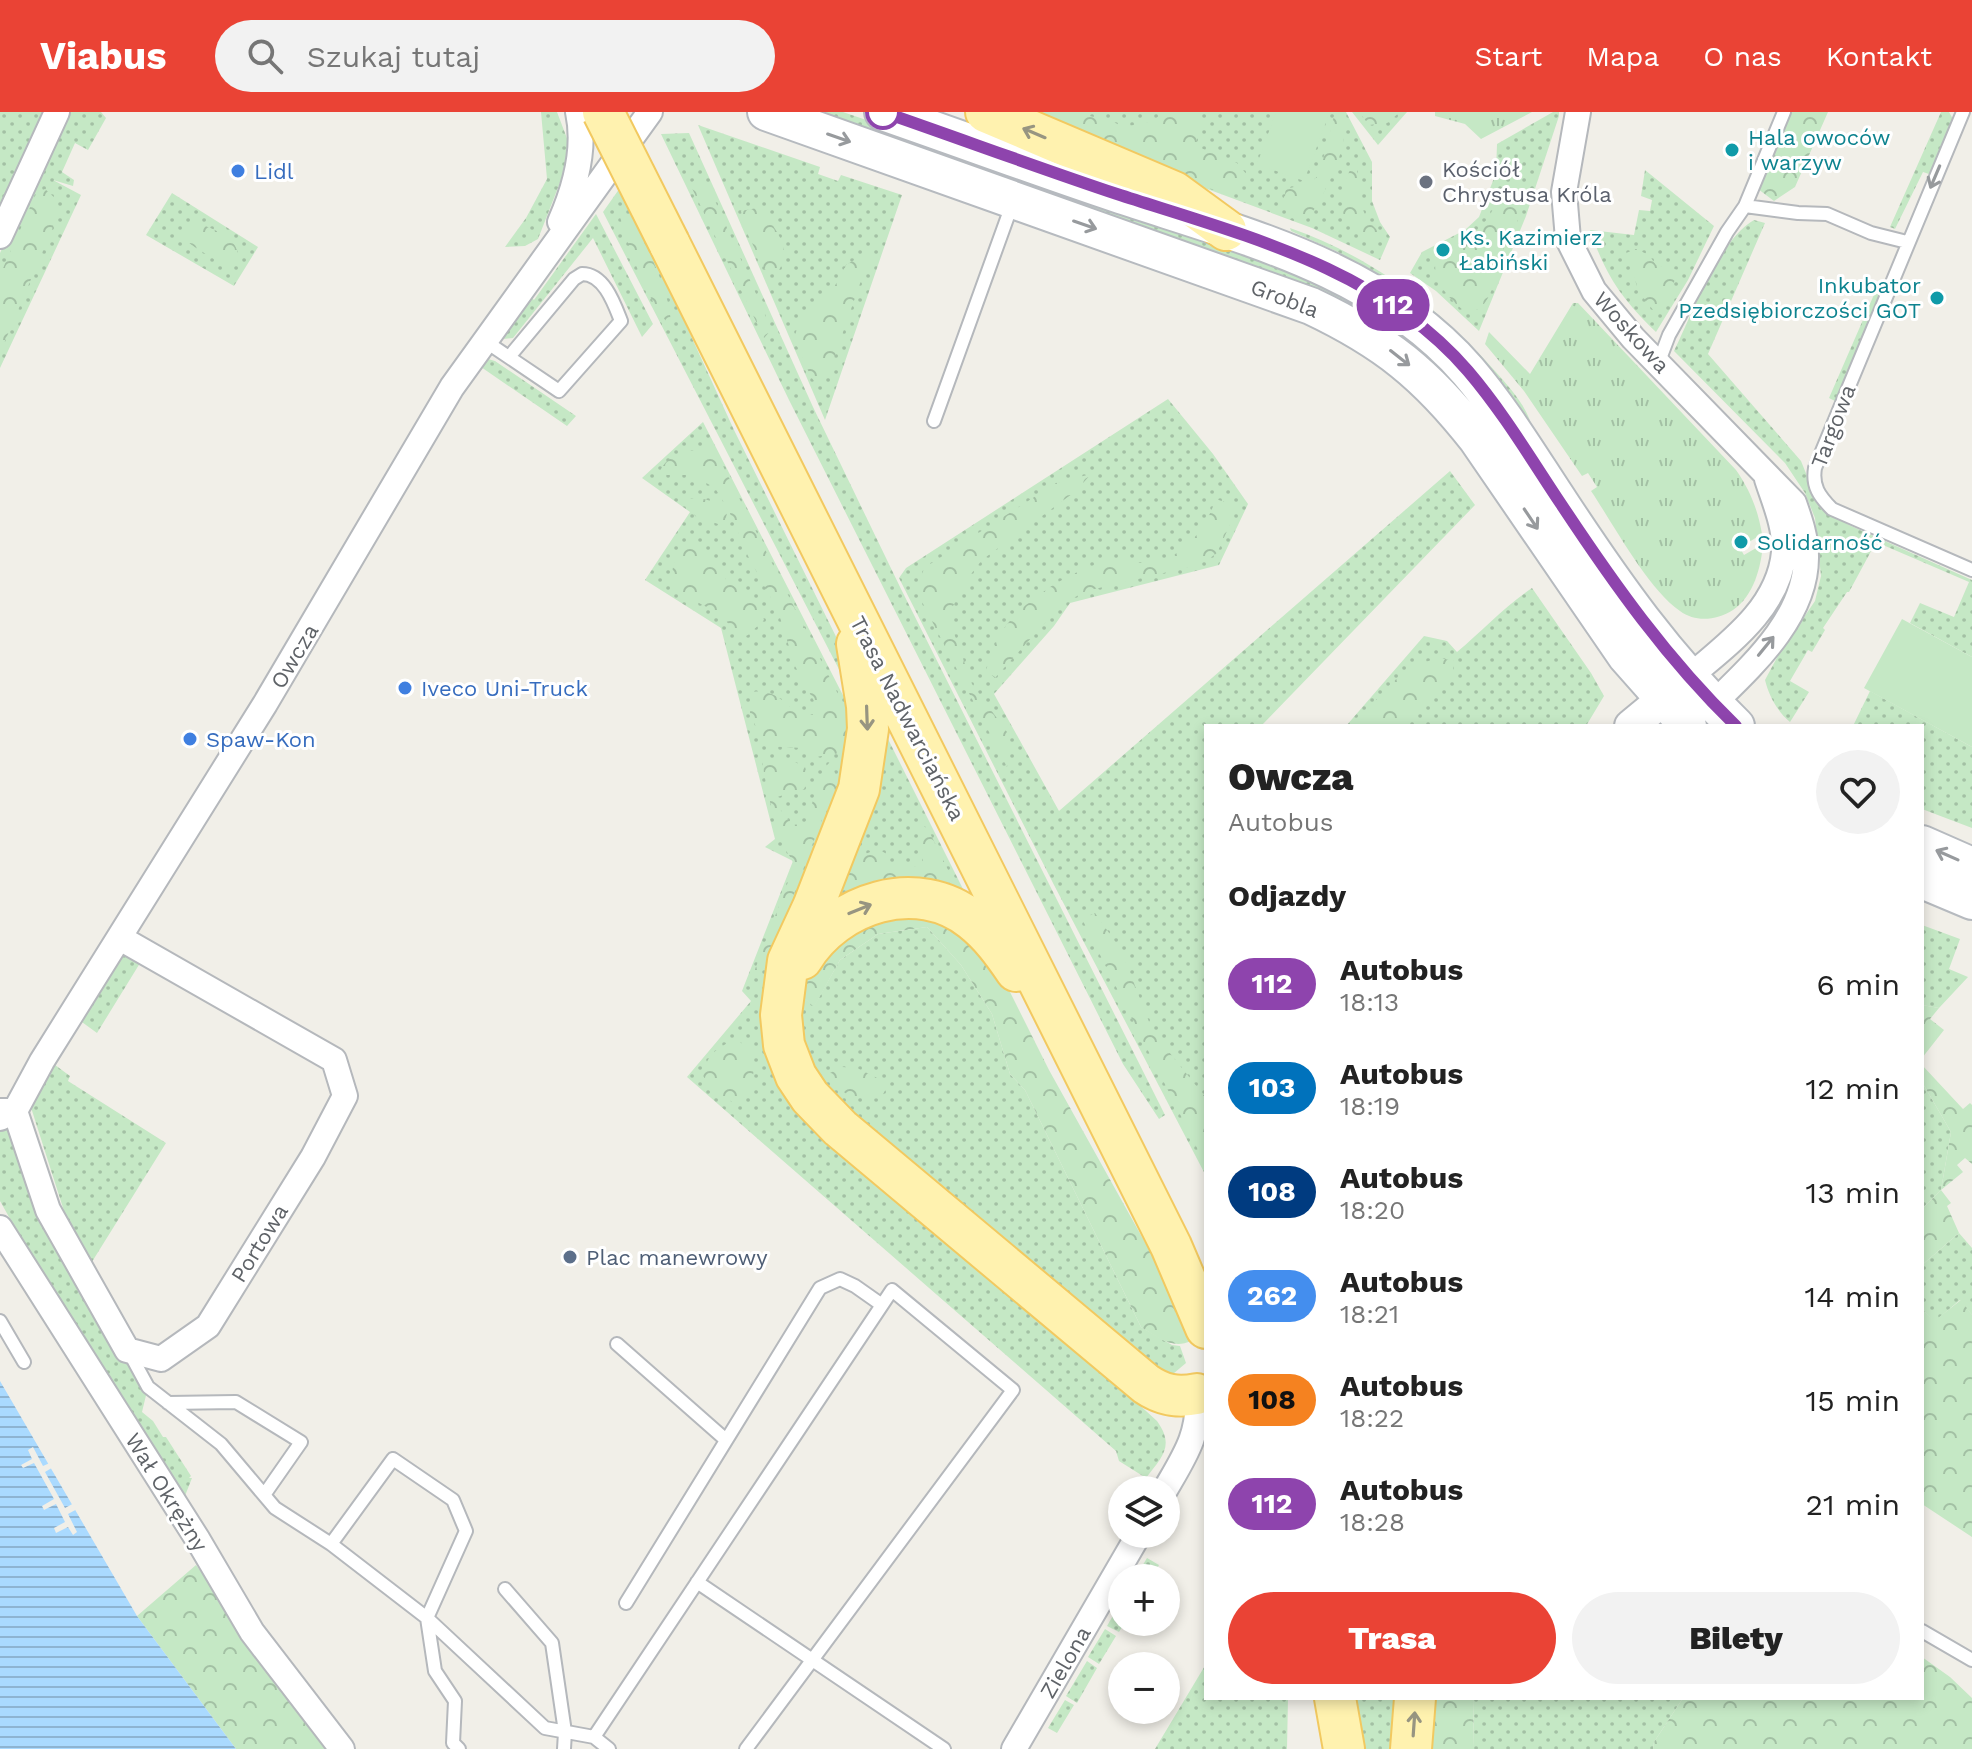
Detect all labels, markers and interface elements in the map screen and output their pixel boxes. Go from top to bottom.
search box [215,20,775,92]
text: Viabus [40,34,167,78]
icon: search [243,34,287,78]
text: Szukaj tutaj [307,39,480,74]
text: Start [1474,40,1542,73]
text: Mapa [1586,40,1659,73]
text: O nas [1703,40,1782,73]
text: Kontakt [1826,40,1932,73]
unlabelled marker [866,95,900,129]
one-way arrow [1023,124,1047,139]
place label: Hala owoców i warzyw [1748,125,1890,175]
one-way arrow [827,132,851,146]
marker: Hala owoców i warzyw [1723,141,1741,159]
place label: Kościół Chrystusa Króla [1442,157,1612,207]
place label: Lidl [254,159,294,184]
marker: Lidl [229,162,247,180]
one-way arrow [1927,164,1942,189]
marker: Kościół Chrystusa Króla [1417,173,1435,191]
one-way arrow [1072,218,1097,233]
place label: Ks. Kazimierz Łabiński [1459,225,1602,275]
marker: Ks. Kazimierz Łabiński [1434,241,1452,259]
place label: Inkubator Pzedsiębiorczości GOT [1678,273,1921,323]
street label: Grobla [1247,274,1322,323]
line badge: 112 [1347,279,1439,331]
street label: Woskowa [1589,287,1675,378]
text: 112 [1373,288,1413,321]
marker: Inkubator Pzedsiębiorczości GOT [1928,289,1946,307]
one-way arrow [1389,349,1410,366]
street label: Targowa [1806,381,1861,471]
one-way arrow [1523,507,1539,530]
place label: Solidarność [1757,530,1883,555]
marker: Solidarność [1732,533,1750,551]
street label: Trasa Nadwarciańska [845,612,970,825]
street label: Owcza [265,619,323,693]
one-way arrow [1757,637,1775,657]
place label: Iveco Uni-Truck [421,676,588,701]
marker: Iveco Uni-Truck [396,679,414,697]
one-way arrow [860,704,875,731]
place label: Spaw-Kon [206,727,316,752]
marker: Spaw-Kon [181,730,199,748]
button: heart [1816,750,1900,834]
text: Owcza [1228,755,1354,799]
text: Autobus [1228,807,1334,837]
one-way arrow [1935,846,1960,861]
text: Odjazdy [1228,878,1346,913]
one-way arrow [847,901,872,915]
text: Autobus [1340,952,1463,987]
text: 112 [1252,967,1292,1000]
text: 6 min [1816,967,1900,1002]
text: 18:13 [1340,987,1399,1017]
text: Autobus [1340,1056,1463,1091]
text: 103 [1249,1071,1295,1104]
text: 12 min [1805,1071,1900,1106]
text: 18:19 [1340,1091,1400,1121]
text: Autobus [1340,1160,1463,1195]
text: 108 [1248,1175,1296,1208]
text: 13 min [1805,1175,1900,1210]
text: 18:20 [1340,1195,1405,1225]
street label: Portowa [226,1200,293,1287]
place label: Plac manewrowy [586,1245,768,1270]
marker: Plac manewrowy [561,1248,579,1266]
text: Autobus [1340,1264,1463,1299]
text: 262 [1247,1279,1297,1312]
text: 14 min [1805,1279,1900,1314]
text: 18:21 [1340,1299,1399,1329]
text: Autobus [1340,1368,1463,1403]
text: 108 [1248,1383,1296,1416]
text: 15 min [1805,1383,1900,1418]
text: 18:22 [1340,1403,1404,1433]
street label: Wał Okrężny [120,1428,213,1557]
text: Autobus [1340,1472,1463,1507]
map controls [1108,1476,1180,1724]
button: layers [1108,1476,1180,1548]
text: 112 [1252,1487,1292,1520]
text: 21 min [1805,1487,1900,1522]
text: 18:28 [1340,1507,1405,1537]
button: + [1108,1564,1180,1636]
button: Trasa [1228,1592,1556,1684]
button: Bilety [1572,1592,1900,1684]
street label: Zielona [1035,1622,1096,1702]
button: − [1108,1652,1180,1724]
one-way arrow [1407,1711,1422,1738]

